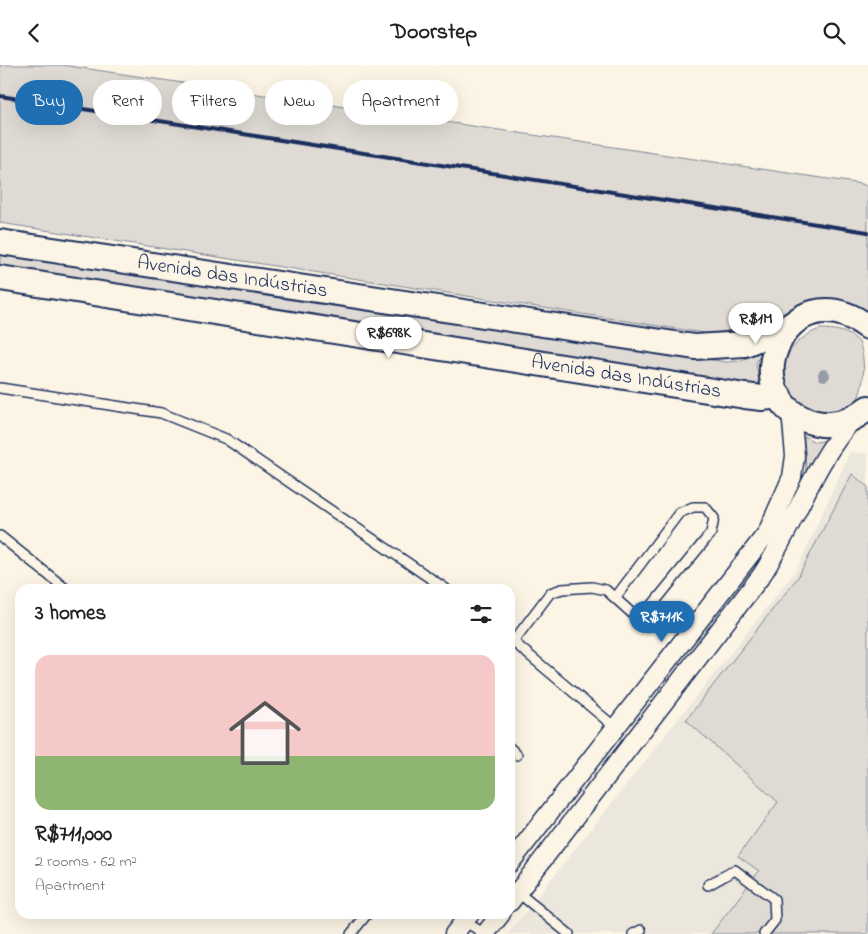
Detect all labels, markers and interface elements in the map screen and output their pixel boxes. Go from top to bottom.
text: Doorstep [391,17,477,49]
icon: back [20,19,48,47]
icon: search [820,19,848,47]
chip: Buy [15,80,83,125]
chip: Rent [93,80,162,125]
chip: Filters [172,80,255,125]
chip: New [265,80,333,125]
chip: Apartment [343,80,458,125]
street label: Avenida das Indústrias [135,248,330,306]
pin: R$1M [726,303,786,345]
text: R$1M [739,307,773,331]
pin: R$698K [348,317,430,359]
text: R$698K [367,321,411,345]
street label: Avenida das Indústrias [529,348,723,407]
text: 3 homes [35,599,106,629]
icon: filters [467,600,495,628]
pin: R$711K [621,601,703,643]
text: R$711K [640,605,684,629]
icon: home [220,688,310,778]
text: R$711,000 [35,820,112,850]
text: 2 rooms · 62 m² [35,850,137,874]
text: Apartment [35,874,105,898]

